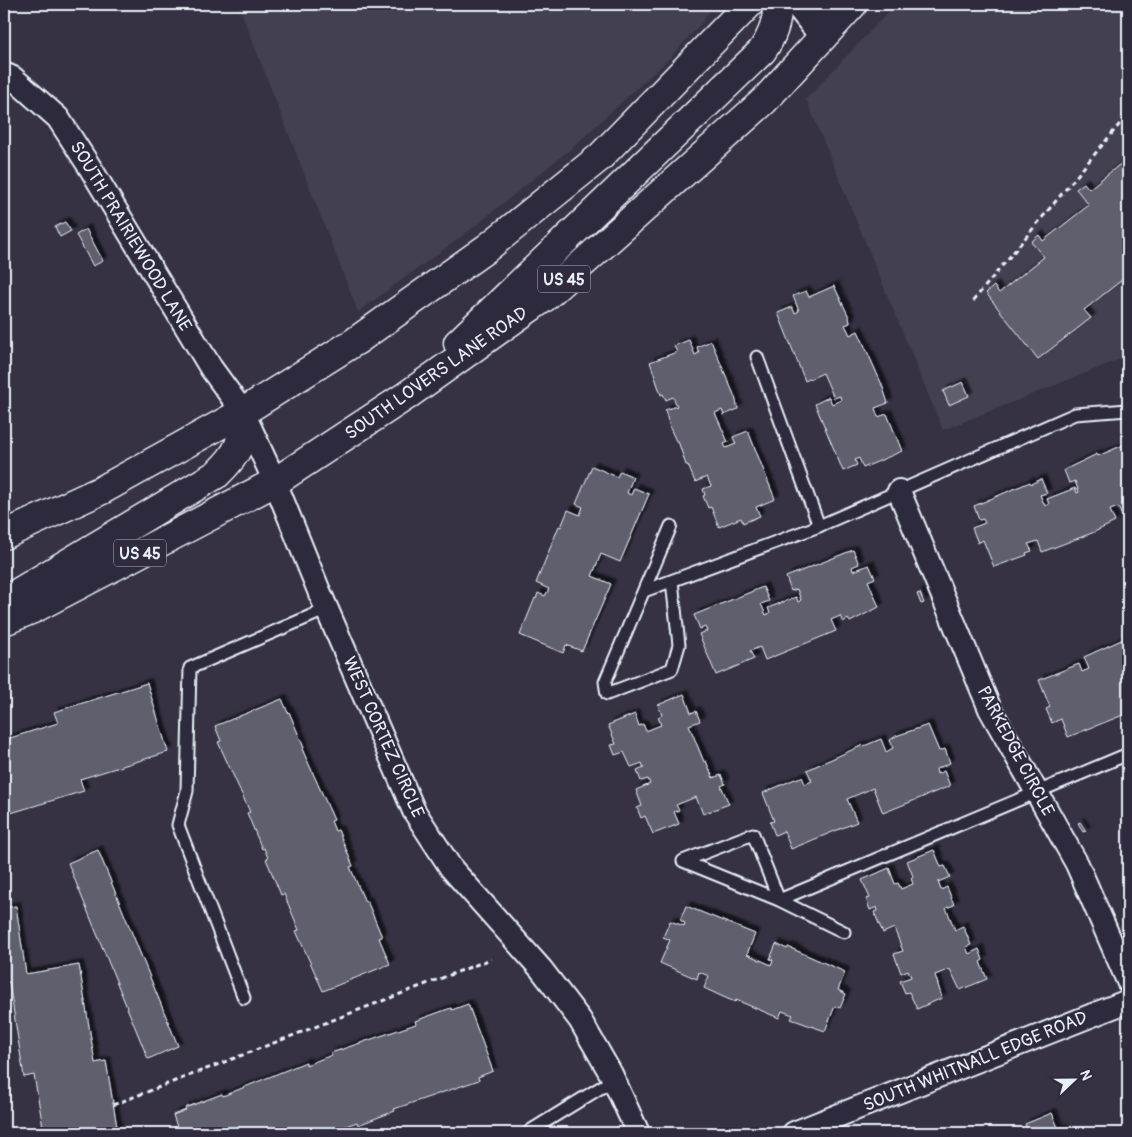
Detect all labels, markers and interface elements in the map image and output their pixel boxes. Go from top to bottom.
street label: SOUTH PRAIRIEWOOD LANE [65,137,197,336]
road number: US 45 [538,266,590,292]
street label: SOUTH LOVERS LANE ROAD [340,302,532,445]
road number: US 45 [114,540,166,566]
street label: WEST CORTEZ CIRCLE [338,653,429,821]
street label: PARKEDGE CIRCLE [972,682,1060,820]
street label: SOUTH WHITNALL EDGE ROAD [860,1006,1090,1116]
north arrow [1050,1054,1100,1104]

